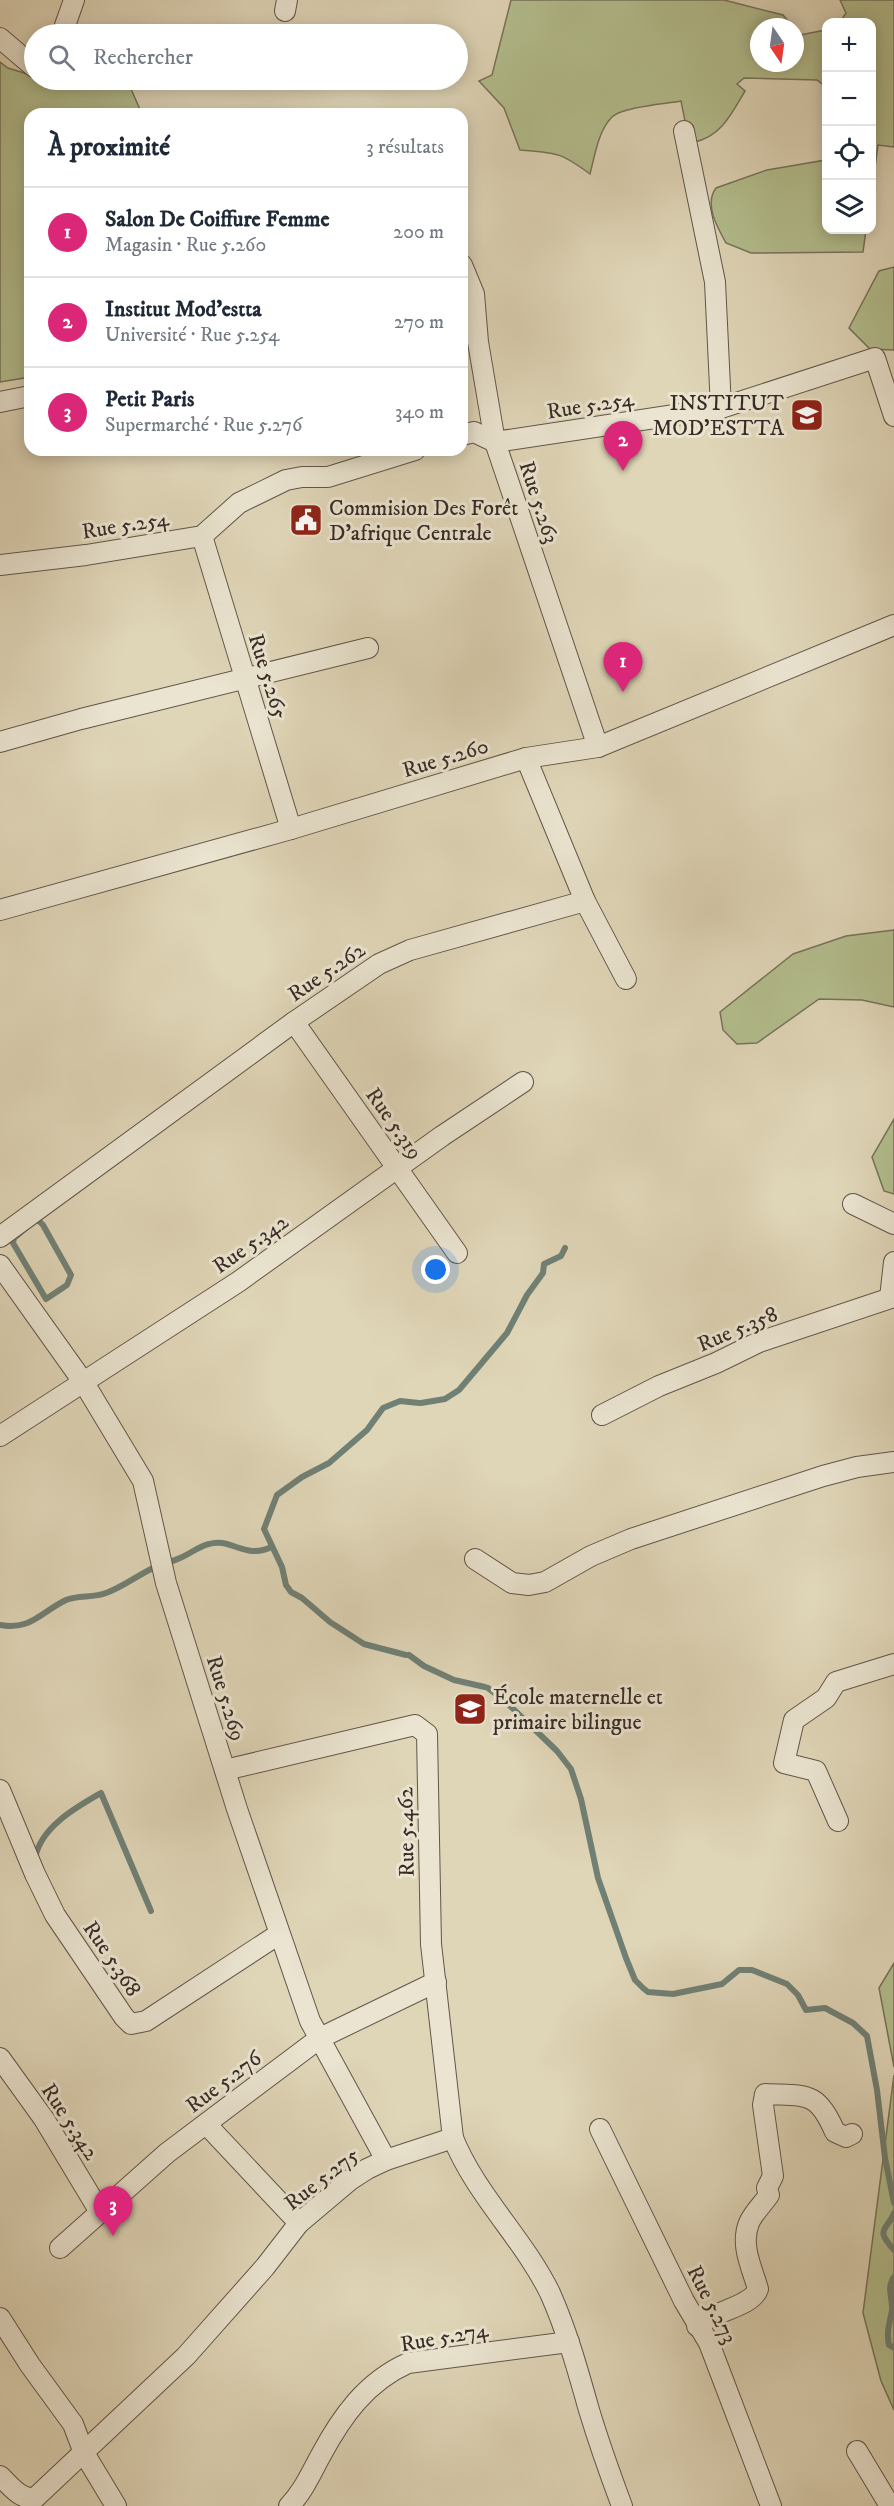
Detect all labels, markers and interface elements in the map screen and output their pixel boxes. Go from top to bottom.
north arrow [750,18,804,72]
map controls [822,18,876,234]
button: + [822,18,876,72]
search box [24,24,468,90]
icon: search [45,41,78,74]
text: Rechercher [93,44,193,71]
button: − [822,72,876,126]
button: locate [822,126,876,180]
text: À proximité [48,131,170,164]
text: 3 résultats [366,135,444,160]
button: layers [822,180,876,234]
text: Salon De Coiffure Femme [105,206,330,233]
text: 1 [64,220,71,245]
text: 200 m [393,220,444,245]
text: Magasin · Rue 5.260 [105,233,266,258]
text: Institut Mod'estta [105,296,262,323]
text: 2 [63,310,72,335]
text: 270 m [394,310,444,335]
text: Université · Rue 5.254 [105,323,280,348]
street label: Rue 5.254 [545,385,637,426]
text: Petit Paris [105,386,194,413]
place label: INSTITUT MOD'ESTTA [652,390,785,442]
school or university icon: INSTITUT MOD'ESTTA [789,397,825,433]
text: 3 [64,400,71,425]
text: 340 m [395,400,444,425]
text: Supermarché · Rue 5.276 [105,413,302,438]
pin: 2 [604,422,642,471]
street label: Rue 5.263 [513,458,565,547]
place label: Commision Des Forêt D'afrique Centrale [329,495,518,547]
public building icon: Commision Des Forêt D'afrique Centrale [288,502,324,538]
street label: Rue 5.254 [80,505,172,546]
street label: Rue 5.265 [242,631,293,722]
pin: 1 [604,642,642,692]
street label: Rue 5.260 [399,733,492,784]
street label: Rue 5.262 [283,936,371,1008]
street label: Rue 5.319 [359,1083,428,1165]
street label: Rue 5.342 [208,1208,294,1280]
your location [421,1255,450,1284]
street label: Rue 5.358 [693,1300,782,1358]
street label: Rue 5.269 [200,1653,251,1744]
place label: École maternelle et primaire bilingue [492,1684,663,1736]
school or university icon: École maternelle et primaire bilingue [452,1691,488,1727]
street label: Rue 5.462 [392,1787,421,1877]
street label: Rue 5.368 [77,1916,147,2002]
street label: Rue 5.276 [181,2044,268,2119]
street label: Rue 5.342 [35,2078,105,2165]
street label: Rue 5.275 [279,2142,365,2217]
pin: 3 [94,2186,132,2236]
street label: Rue 5.273 [680,2261,743,2349]
street label: Rue 5.274 [398,2316,492,2358]

